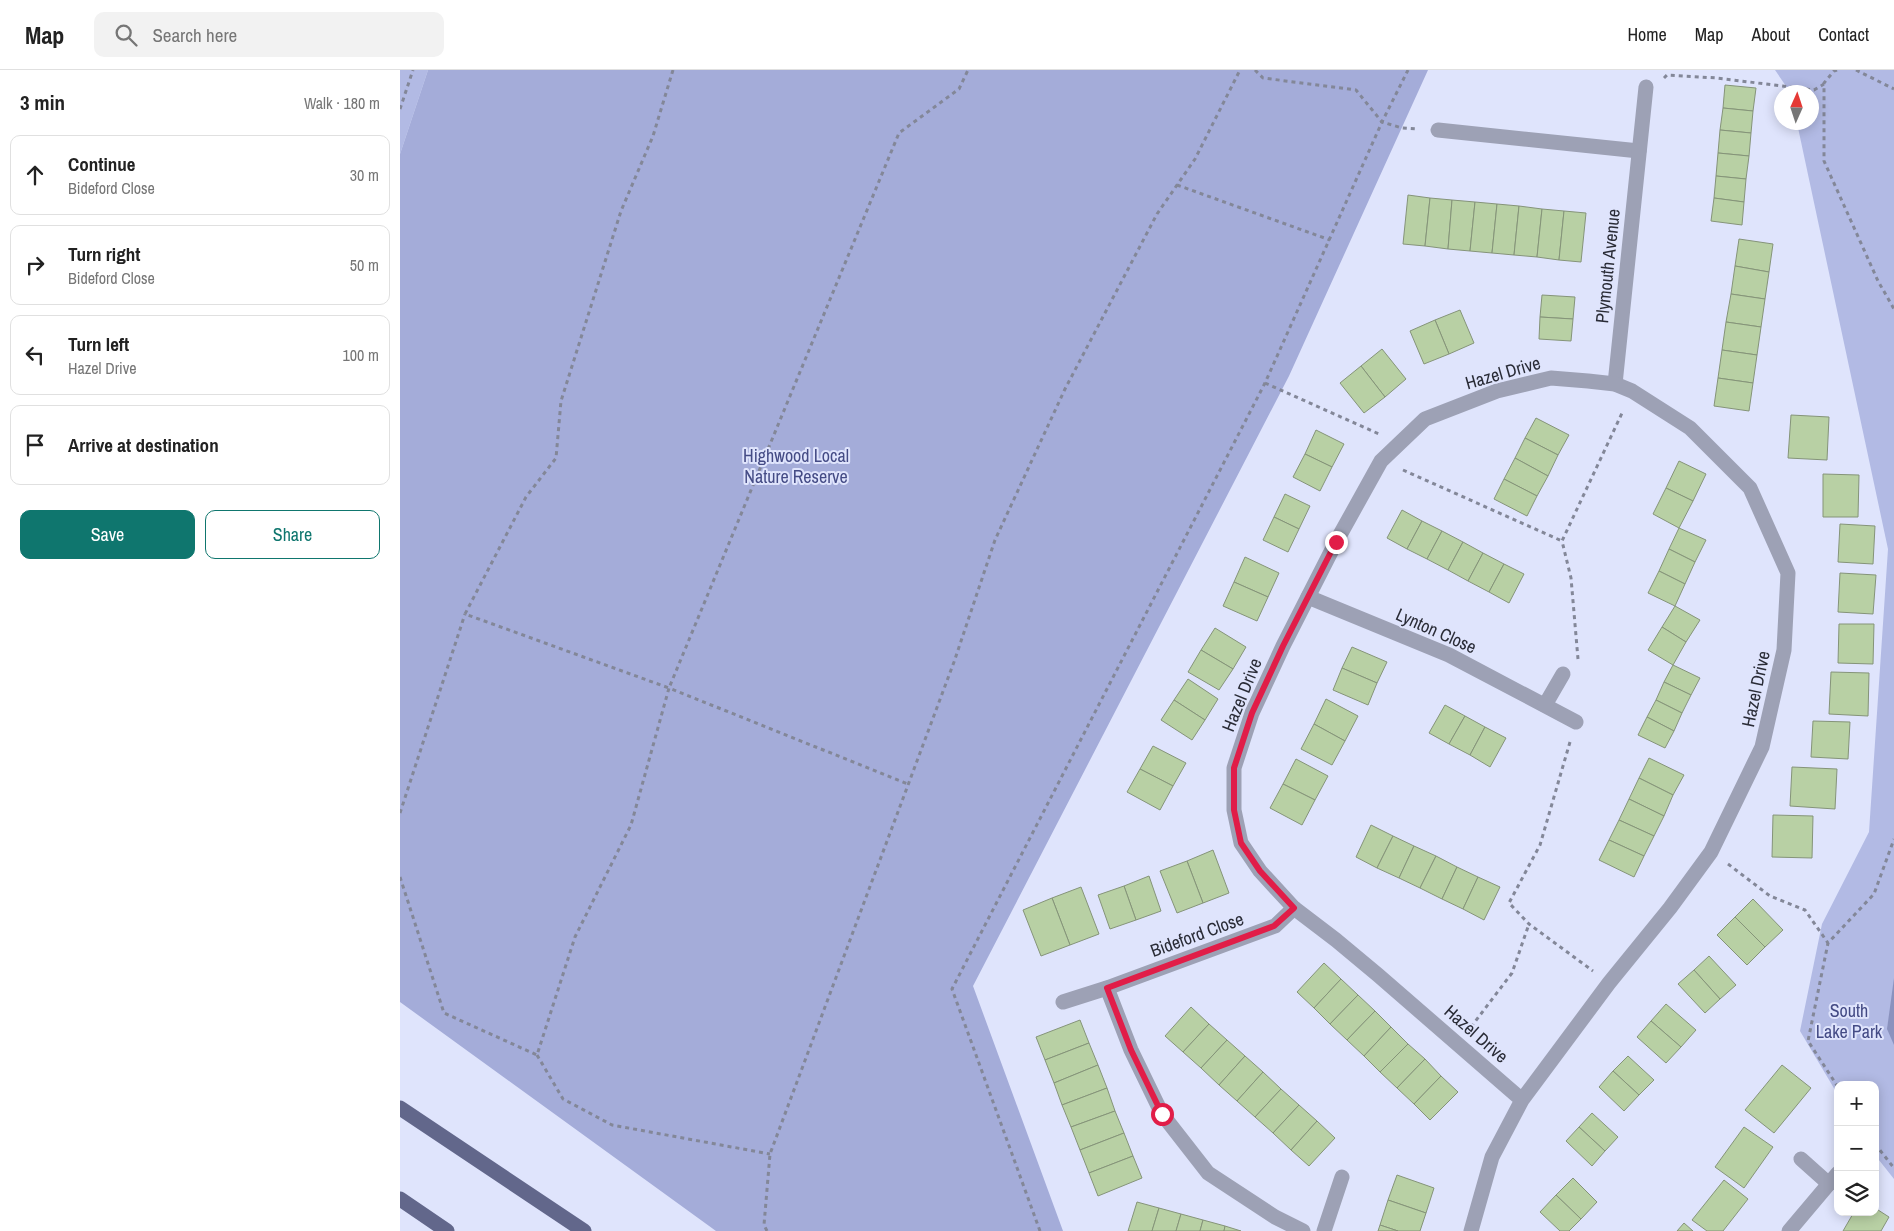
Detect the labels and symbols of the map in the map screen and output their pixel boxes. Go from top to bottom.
north arrow [1774,85,1819,130]
street label: Plymouth Avenue [1589,208,1626,324]
street label: Hazel Drive [1462,350,1543,395]
park label: Highwood Local Nature Reserve [743,443,849,489]
route end [1325,531,1348,554]
street label: Lynton Close [1392,602,1480,659]
street label: Hazel Drive [1735,649,1776,729]
street label: Hazel Drive [1216,654,1268,735]
street label: Bideford Close [1147,906,1247,963]
park label: South Lake Park [1816,998,1883,1044]
street label: Hazel Drive [1439,999,1514,1068]
route start [1151,1103,1174,1126]

